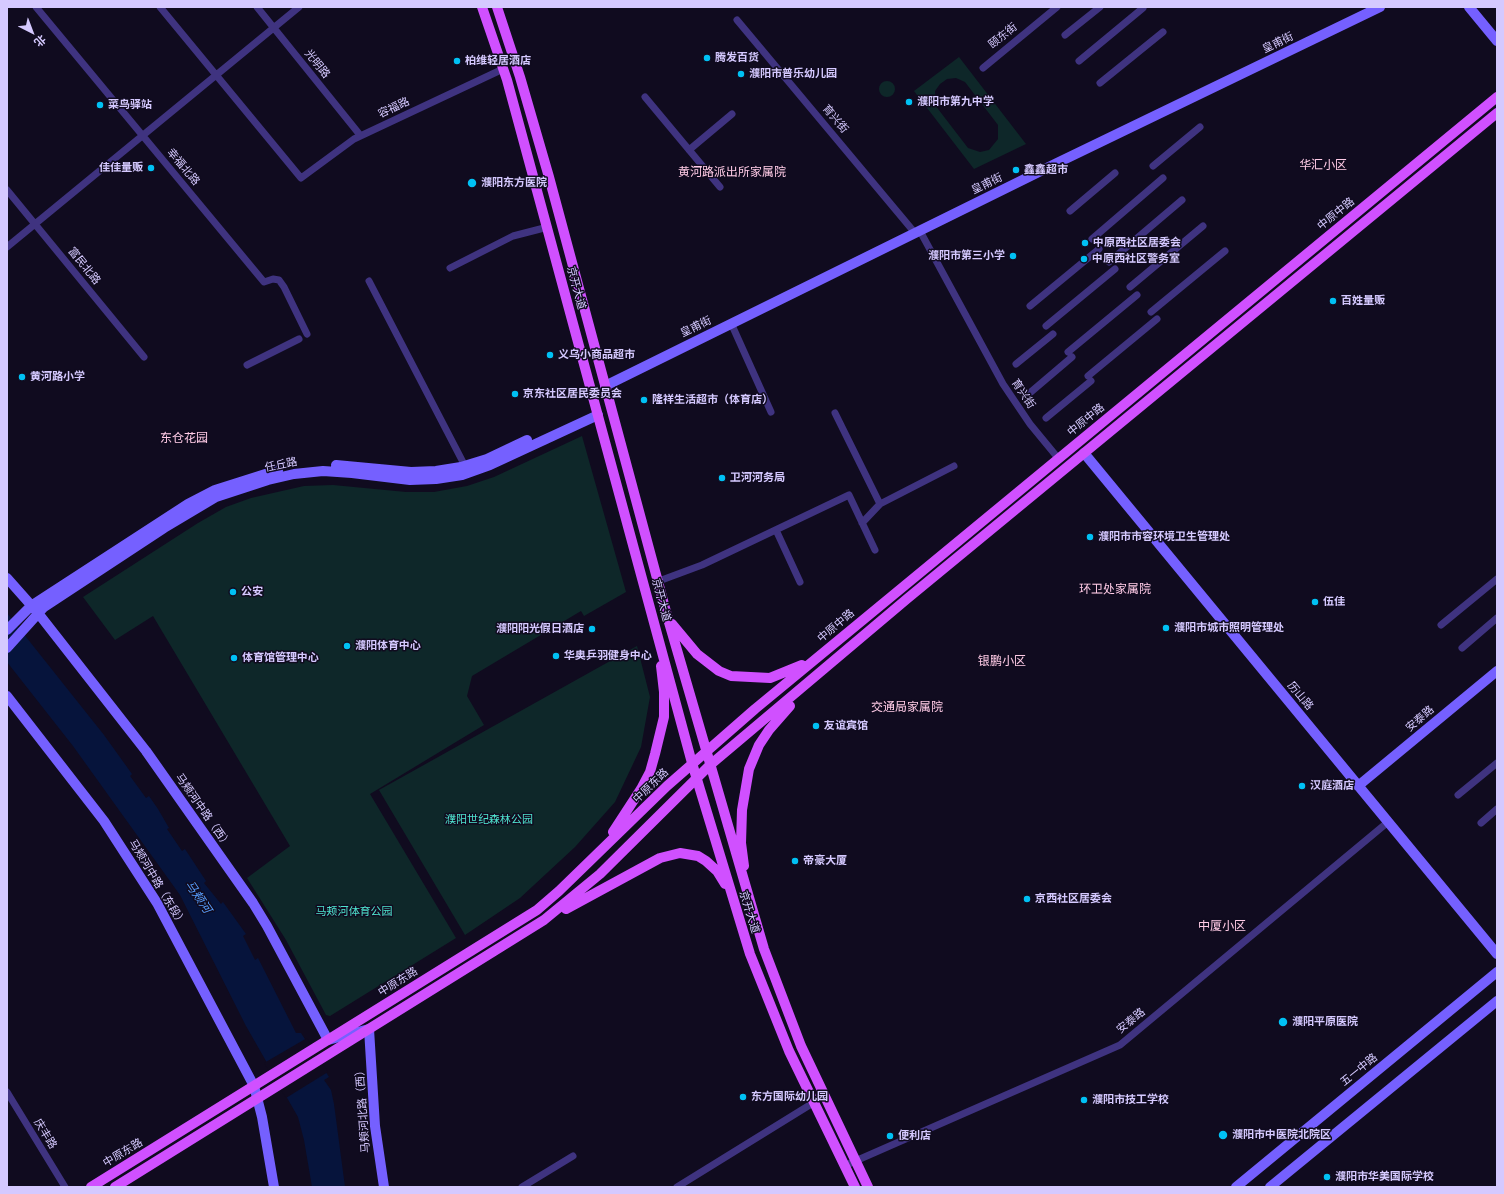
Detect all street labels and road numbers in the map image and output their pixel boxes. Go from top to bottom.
street label: 颐东街 [986,20,1020,52]
street label: 皇甫街 [1260,30,1296,56]
street label: 光明路 [301,47,333,81]
street label: 容福路 [376,95,412,121]
street label: 育兴街 [819,102,851,136]
street label: 幸福北路 [164,146,202,188]
street label: 皇甫街 [969,171,1005,197]
street label: 中原中路 [1315,195,1357,233]
street label: 富民北路 [65,245,103,287]
street label: 京开大道 [564,265,588,311]
street label: 皇甫街 [678,314,714,340]
street label: 育兴街 [1008,377,1038,411]
street label: 中原中路 [1065,401,1107,439]
street label: 任丘路 [264,455,298,475]
street label: 京开大道 [649,577,673,623]
street label: 中原中路 [815,607,857,645]
street label: 历山路 [1284,679,1316,713]
street label: 安泰路 [1403,703,1437,735]
street label: 中原东路 [631,766,671,806]
street label: 马颊河中路（西） [172,771,234,851]
street label: 马颊河中路（东段） [126,837,188,929]
street label: 京开大道 [736,889,762,935]
street label: 中原东路 [376,965,420,999]
street label: 安泰路 [1114,1005,1148,1037]
street label: 五一中路 [1338,1051,1380,1089]
street label: 马颊河北路（西） [353,1065,373,1153]
street label: 庆丰路 [31,1116,59,1152]
street label: 中原东路 [101,1136,145,1170]

